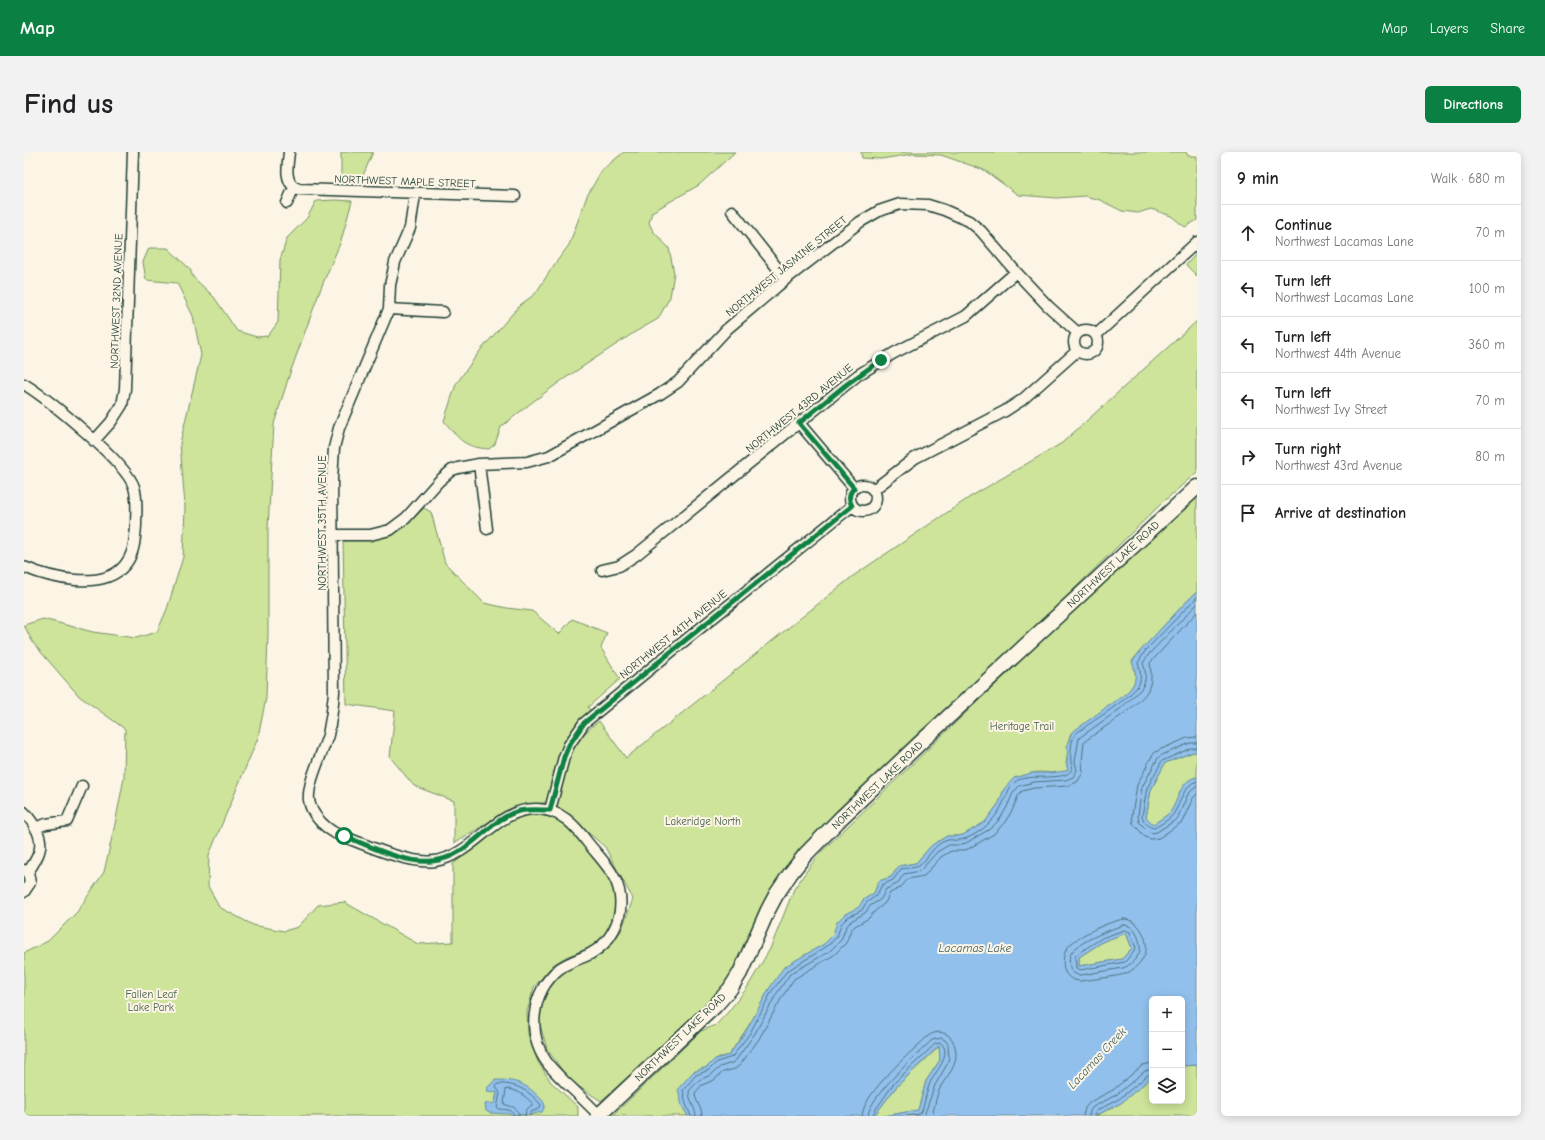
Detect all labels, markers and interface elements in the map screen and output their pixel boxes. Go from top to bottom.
text: Map [20,17,55,39]
text: Map [1381,20,1408,37]
text: Layers [1430,20,1468,37]
text: Share [1490,20,1525,37]
button: Directions [1425,86,1521,123]
text: Find us [24,88,113,120]
text: 9 min [1237,169,1279,188]
text: Walk · 680 m [1431,171,1505,186]
street label: NORTHWEST MAPLE STREET [334,173,476,190]
street label: NORTHWEST JASMINE STREET [723,213,850,319]
text: Continue [1275,216,1332,234]
icon: ahead [1237,222,1259,244]
text: 70 m [1476,225,1505,240]
street label: NORTHWEST 32ND AVENUE [108,233,125,369]
text: Northwest Lacamas Lane [1275,234,1414,249]
text: Turn left [1275,272,1331,290]
icon: left [1237,278,1259,300]
text: 100 m [1469,281,1505,296]
text: Northwest Lacamas Lane [1275,290,1414,305]
text: Turn left [1275,328,1331,346]
icon: left [1237,334,1259,356]
text: 360 m [1468,337,1505,352]
text: Northwest 44th Avenue [1275,346,1401,361]
route end [872,351,890,369]
street label: NORTHWEST 43RD AVENUE [743,361,856,456]
text: Turn left [1275,384,1331,402]
icon: left [1237,390,1259,412]
text: 70 m [1476,393,1505,408]
text: Northwest Ivy Street [1275,402,1387,417]
text: Turn right [1275,440,1341,458]
icon: right [1237,446,1259,468]
text: 80 m [1475,449,1505,464]
street label: NORTHWEST 35TH AVENUE [316,455,329,591]
text: Northwest 43rd Avenue [1275,458,1402,473]
icon: arrive [1237,502,1259,524]
text: Arrive at destination [1275,504,1406,522]
street label: NORTHWEST LAKE ROAD [1064,518,1162,611]
street label: NORTHWEST 44TH AVENUE [617,587,730,682]
park label: Heritage Trail [990,720,1054,733]
street label: NORTHWEST LAKE ROAD [829,738,926,832]
park label: Lakeridge North [665,815,741,828]
route start [335,827,353,845]
water label: Lacamas Lake [938,941,1012,955]
park label: Fallen Leaf Lake Park [125,988,177,1014]
street label: NORTHWEST LAKE ROAD [632,990,729,1084]
map controls [1149,996,1185,1104]
button: + [1149,996,1185,1032]
water label: Lacamas Creek [1065,1024,1129,1092]
button: − [1149,1032,1185,1068]
button: layers [1149,1068,1185,1104]

